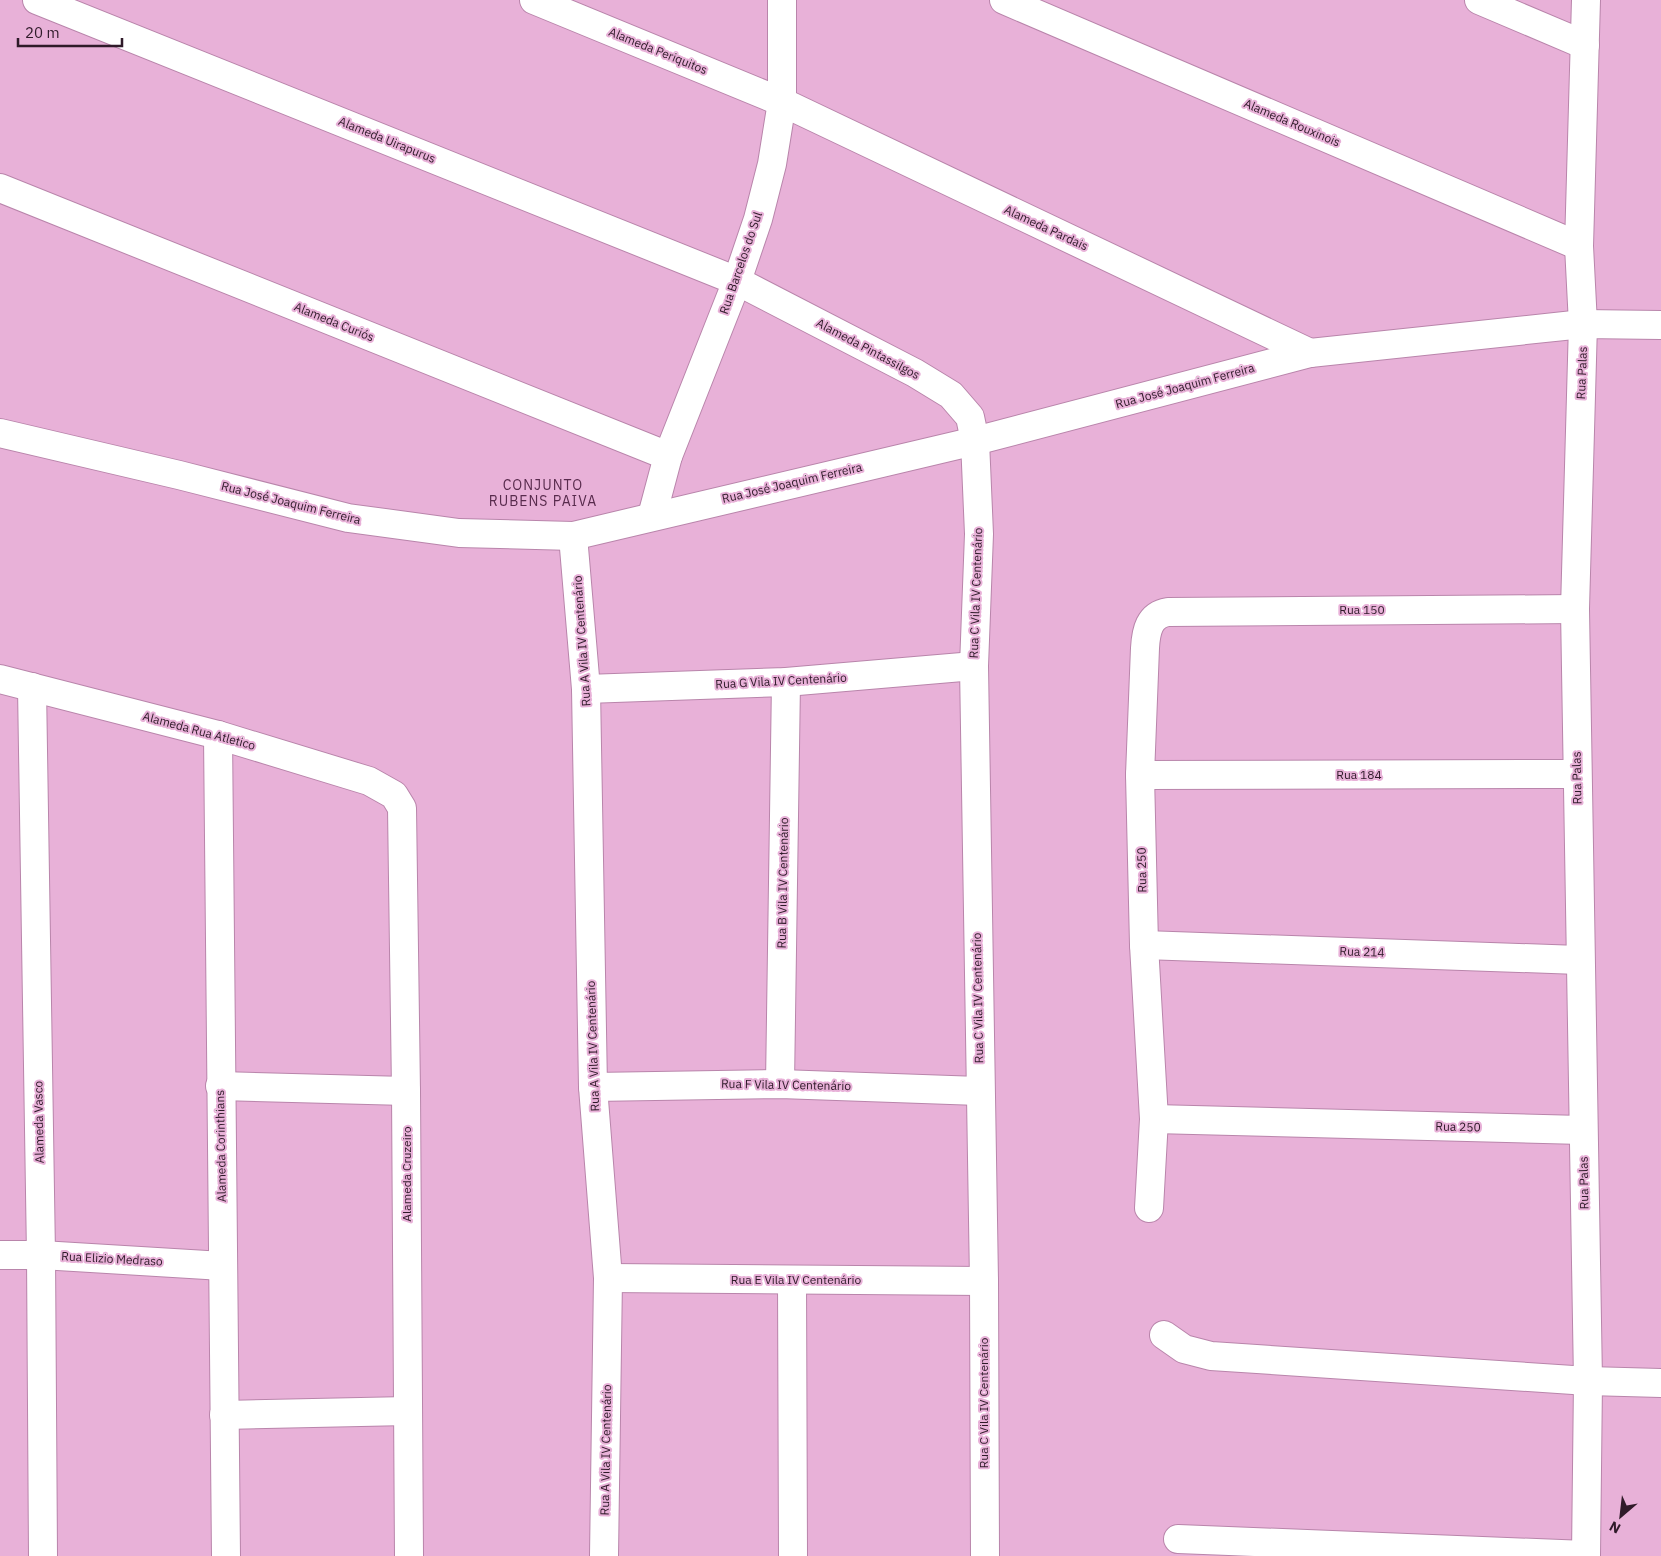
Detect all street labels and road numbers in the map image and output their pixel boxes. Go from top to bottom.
street label: Alameda Periquitos [607,24,710,77]
street label: Alameda Rouxinois [1242,95,1343,150]
street label: Alameda Uirapurus [336,113,438,166]
street label: Alameda Pardais [1002,202,1091,254]
street label: Rua Barcelos do Sul [716,210,765,316]
street label: Alameda Curiós [292,299,376,344]
street label: Alameda Pintassilgos [814,315,923,382]
street label: Rua Palas [1573,346,1590,400]
street label: Rua José Joaquim Ferreira [1114,360,1257,411]
street label: Rua José Joaquim Ferreira [720,459,864,506]
street label: Rua José Joaquim Ferreira [220,478,363,527]
street label: Rua C Vila IV Centenário [966,527,985,659]
street label: Rua A Vila IV Centenário [569,575,594,707]
street label: Rua 150 [1339,602,1385,617]
street label: Rua G Vila IV Centenário [715,670,847,691]
street label: Alameda Rua Atletico [141,708,257,753]
street label: Rua Palas [1569,751,1584,805]
street label: Rua 184 [1336,767,1382,782]
street label: Rua B Vila IV Centenário [774,817,791,949]
street label: Rua 250 [1134,847,1149,893]
street label: Rua C Vila IV Centenário [969,932,986,1063]
street label: Rua 214 [1339,943,1385,960]
street label: Rua A Vila IV Centenário [583,980,602,1112]
street label: Rua F Vila IV Centenário [721,1076,851,1093]
street label: Alameda Vasco [30,1080,47,1163]
street label: Alameda Corinthians [212,1090,229,1202]
street label: Rua 250 [1435,1119,1481,1134]
street label: Alameda Cruzeiro [399,1126,414,1222]
street label: Rua Palas [1576,1156,1591,1210]
street label: Rua Elizio Medraso [61,1248,163,1269]
street label: Rua E Vila IV Centenário [731,1272,861,1287]
street label: Rua C Vila IV Centenário [976,1337,991,1468]
street label: Rua A Vila IV Centenário [597,1384,614,1516]

